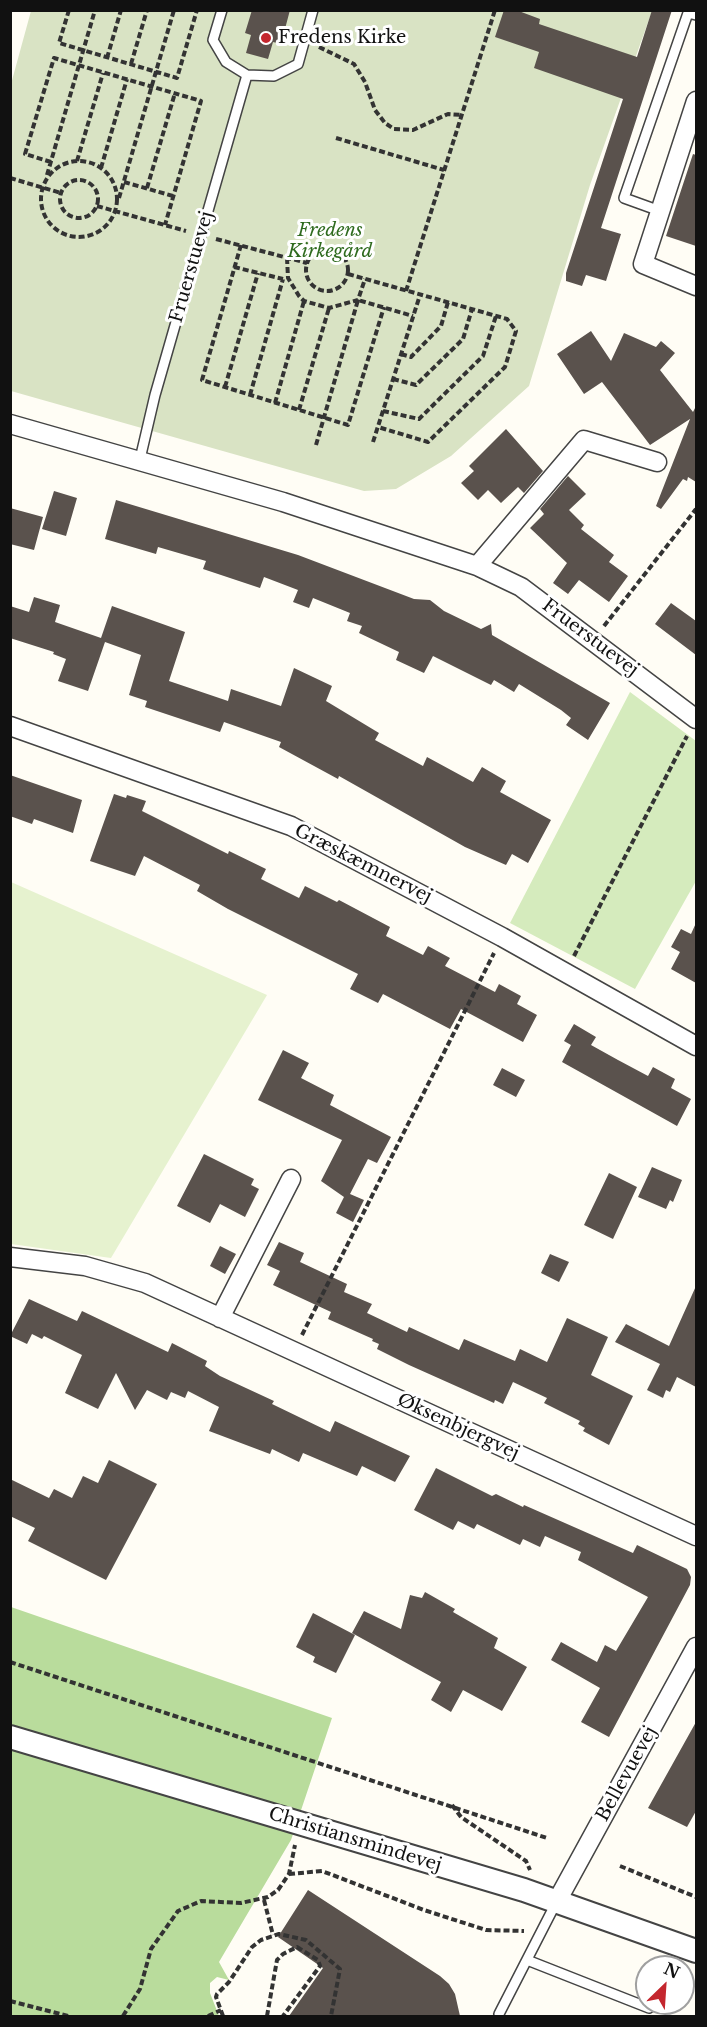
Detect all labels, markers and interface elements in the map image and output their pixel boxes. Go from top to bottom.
place label: Fredens Kirke [278,27,406,49]
marker: Fredens Kirke [259,31,273,45]
street label: Fruerstuevej [166,209,218,325]
park label: Fredens Kirkegård [288,220,372,262]
street label: Fruerstuevej [538,595,642,681]
street label: Græskæmnervej [291,820,435,908]
street label: Øksenbjergvej [394,1389,522,1465]
street label: Bellevuevej [592,1723,662,1825]
street label: Christiansmindevej [266,1803,444,1877]
north arrow [635,1955,695,2015]
text: N [661,1958,683,1983]

